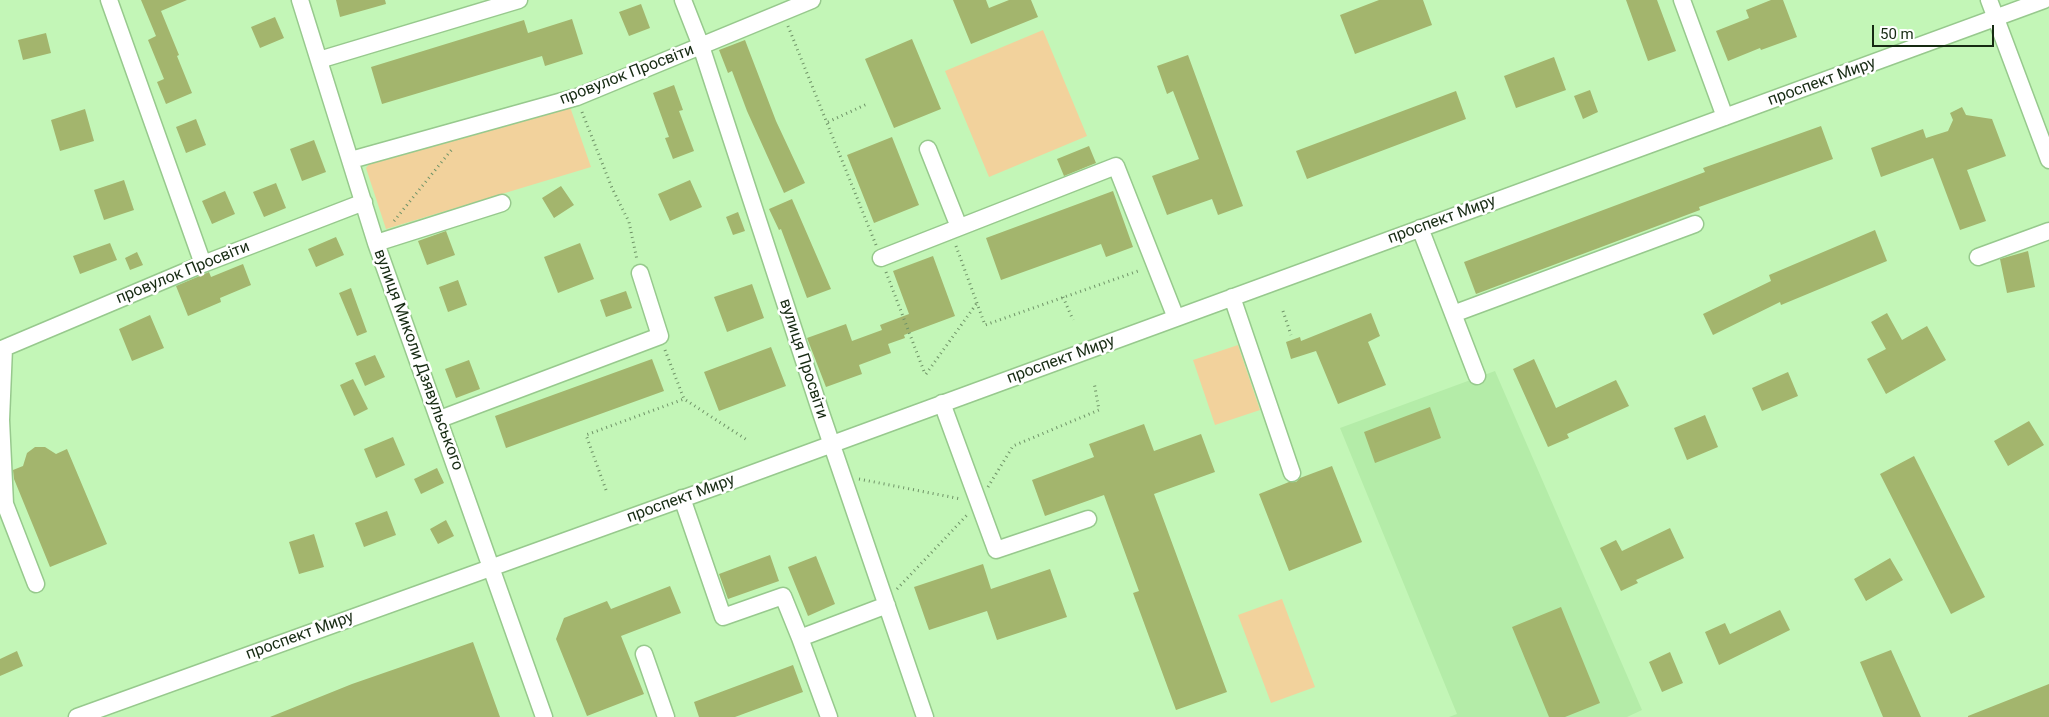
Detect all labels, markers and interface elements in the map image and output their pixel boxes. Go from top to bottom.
scale bar [1874,15,1996,47]
text: 50 m [1880,25,1914,43]
street label: провулок Просвіти [557,41,697,109]
street label: проспект Миру [1765,54,1879,110]
street label: проспект Миру [1385,192,1499,248]
street label: провулок Просвіти [113,237,253,309]
street label: вулиця Миколи Дзявульського [369,247,467,473]
street label: вулиця Просвіти [775,297,831,421]
street label: проспект Миру [1004,332,1118,388]
street label: проспект Миру [624,471,738,527]
street label: проспект Миру [243,608,357,664]

